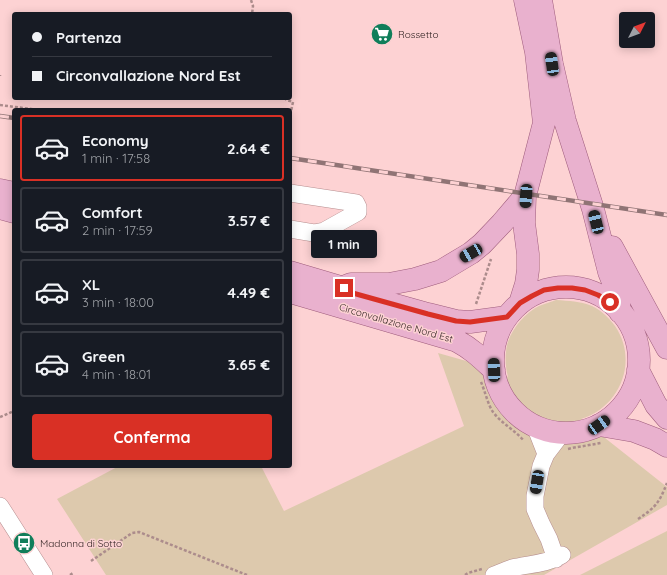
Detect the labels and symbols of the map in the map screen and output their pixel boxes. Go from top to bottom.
north arrow [619,12,655,48]
supermarket icon: Rossetto [369,21,395,47]
place label: Rossetto [398,28,439,41]
car [544,51,560,77]
car [519,184,533,208]
car [587,209,605,235]
callout: 1 min [311,230,377,258]
car [458,242,484,264]
route end [335,279,353,297]
route start [601,293,619,311]
street label: Circonvallazione Nord Est [338,301,455,346]
car [488,358,500,382]
car [586,413,612,437]
car [529,469,545,495]
bus stop icon: Madonna di Sotto [11,530,37,556]
place label: Madonna di Sotto [40,537,122,550]

